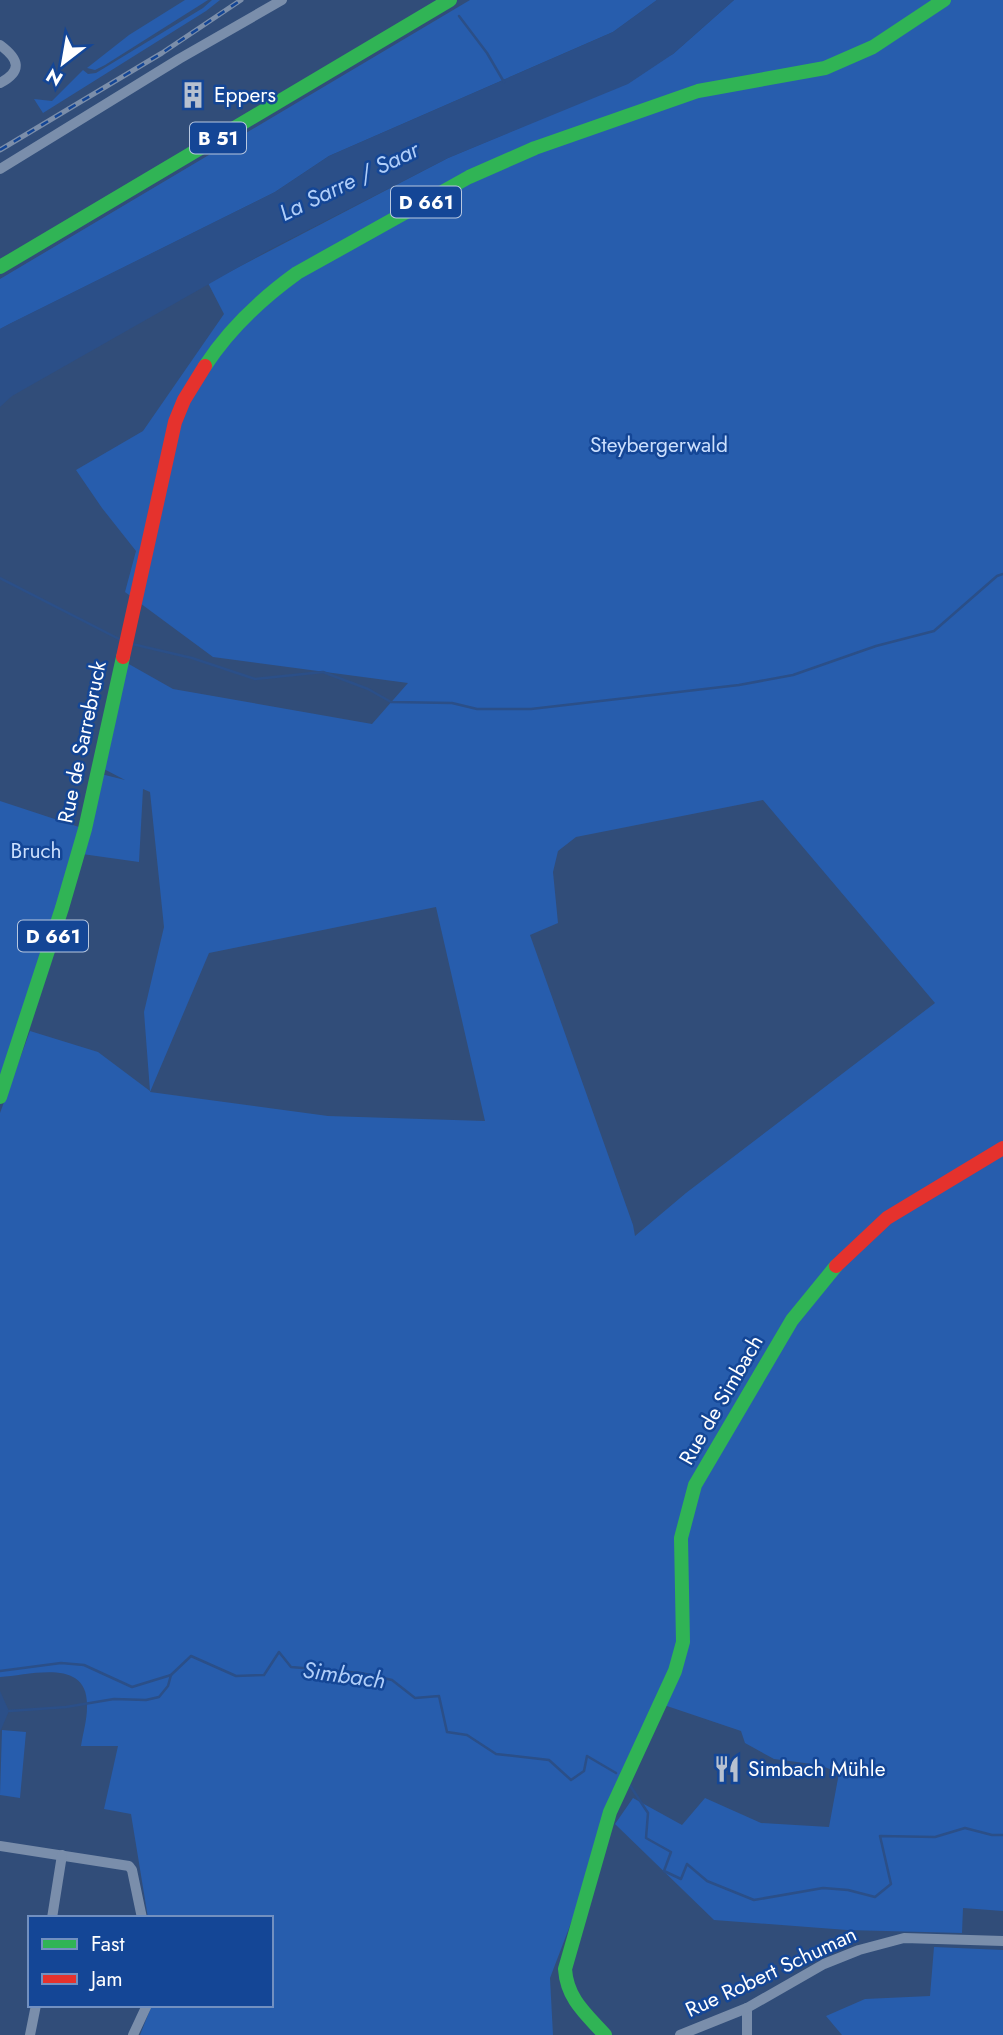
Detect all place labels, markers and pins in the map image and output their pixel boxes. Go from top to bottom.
building icon: Eppers [178,80,208,110]
place label: Eppers [214,80,276,110]
restaurant icon: Simbach Mühle [712,1754,742,1784]
place label: Simbach Mühle [748,1754,886,1784]

